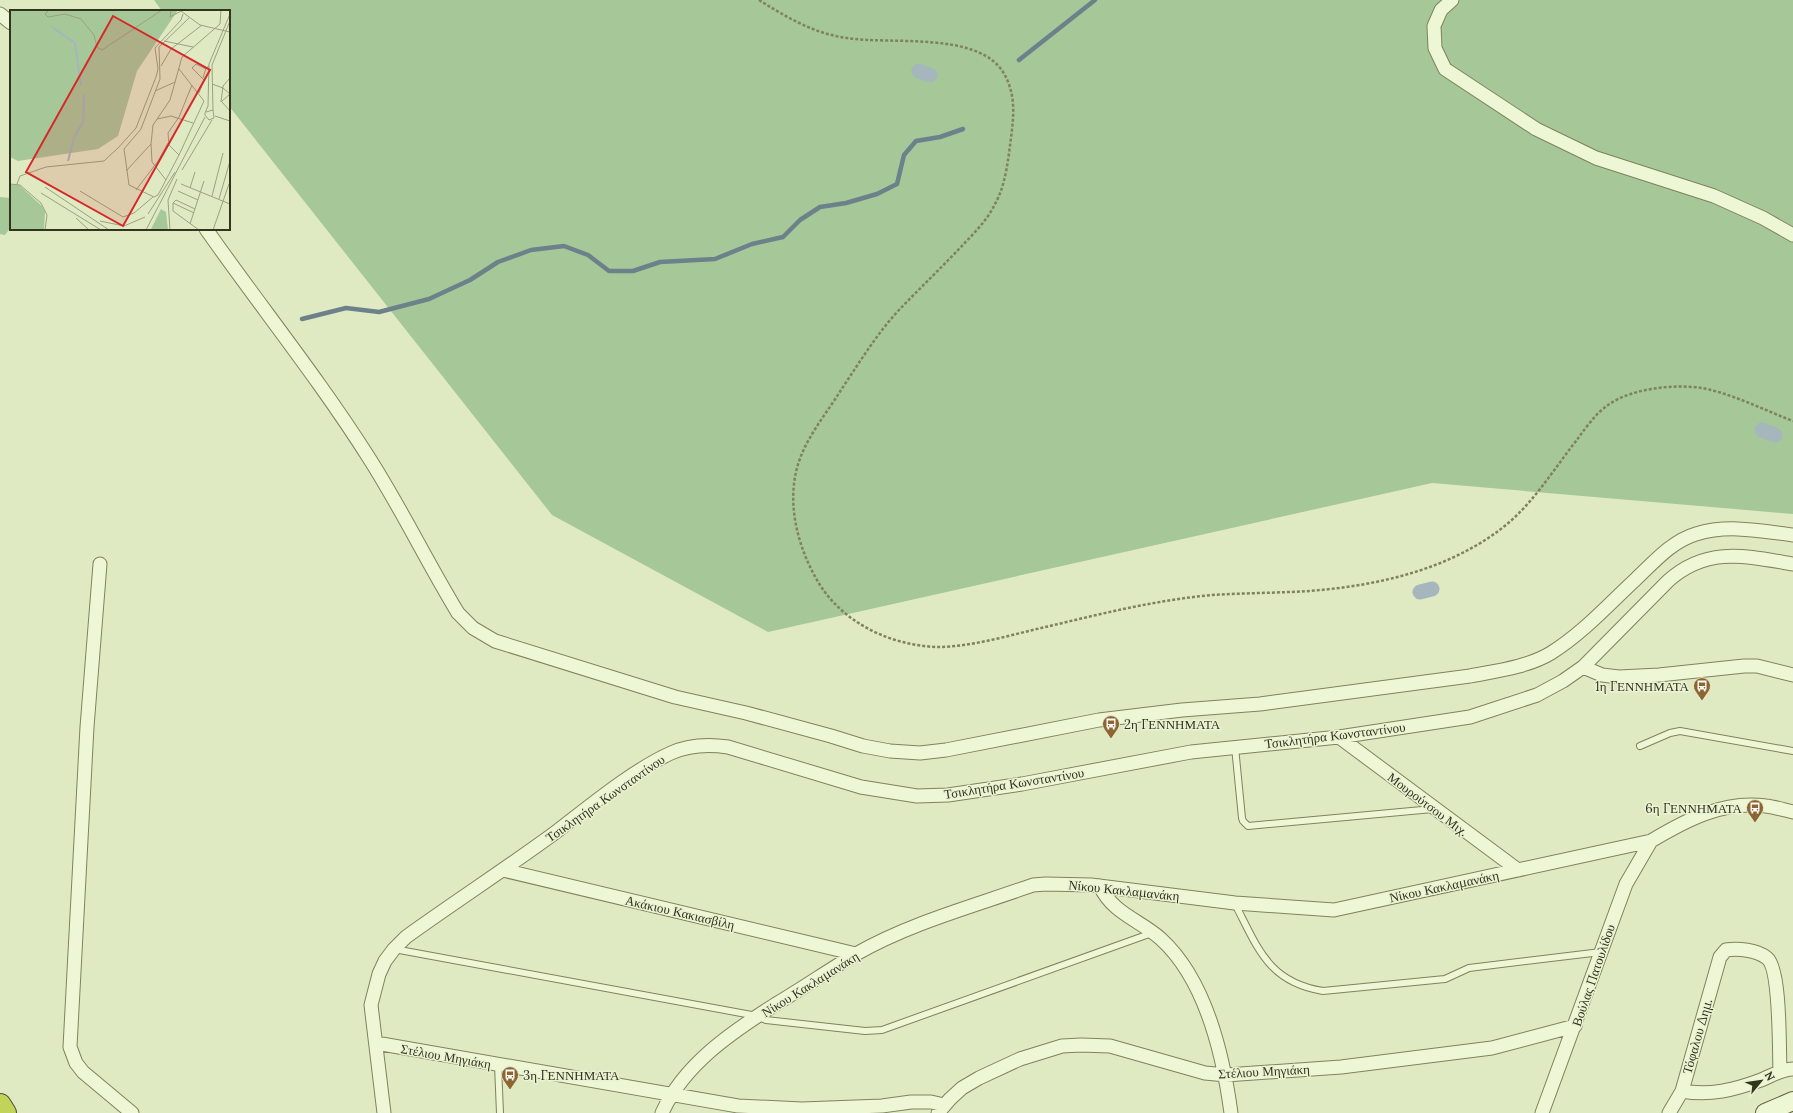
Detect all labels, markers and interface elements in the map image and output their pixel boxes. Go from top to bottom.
inset map [10,10,230,230]
bus stop icon: 1η ΓΕΝΝΗΜΑΤΑ [1692,676,1712,701]
place label: 1η ΓΕΝΝΗΜΑΤΑ [1595,678,1690,695]
bus stop icon: 2η ΓΕΝΝΗΜΑΤΑ [1101,714,1121,739]
place label: 2η ΓΕΝΝΗΜΑΤΑ [1124,716,1221,733]
street label: Τσικλητήρα Κωνσταντίνου [1264,718,1406,753]
street label: Τσικλητήρα Κωνσταντίνου [542,751,668,846]
street label: Τσικλητήρα Κωνσταντίνου [943,764,1085,803]
street label: Μουρούτσου Μιχ. [1384,769,1471,840]
bus stop icon: 6η ΓΕΝΝΗΜΑΤΑ [1745,798,1765,823]
place label: 6η ΓΕΝΝΗΜΑΤΑ [1645,800,1743,817]
street label: Νίκου Κακλαμανάκη [1388,867,1501,906]
street label: Νίκου Κακλαμανάκη [1067,876,1181,905]
street label: Ακάκιου Κακιασβίλη [624,892,736,933]
street label: Βούλας Πατουλίδου [1568,922,1619,1029]
street label: Νίκου Κακλαμανάκη [758,948,862,1021]
street label: Τόφαλου Δημ. [1679,997,1716,1076]
street label: Στέλιου Μηγιάκη [399,1040,493,1073]
street label: Στέλιου Μηγιάκη [1218,1061,1310,1082]
north arrow [1741,1061,1781,1101]
bus stop icon: 3η ΓΕΝΝΗΜΑΤΑ [500,1065,520,1090]
place label: 3η ΓΕΝΝΗΜΑΤΑ [523,1067,620,1084]
text: N [1762,1069,1778,1084]

